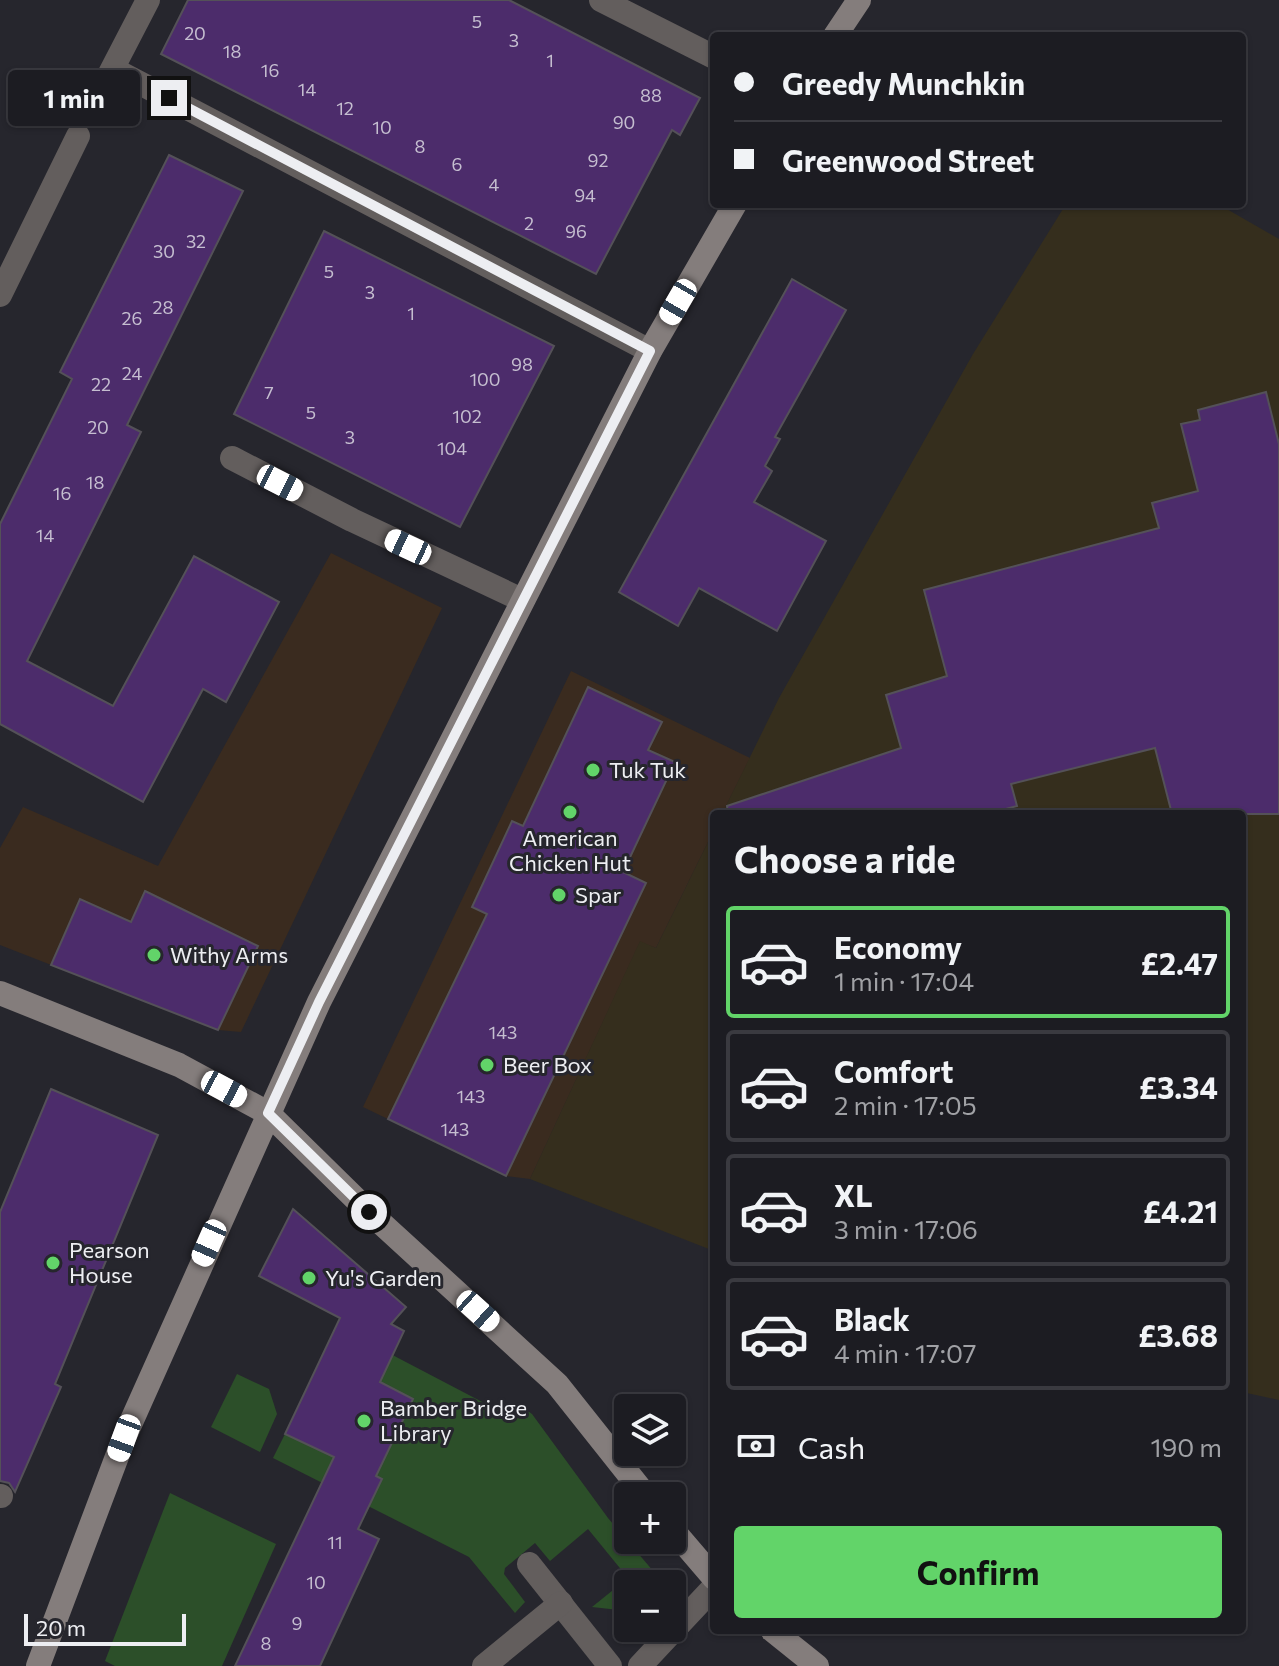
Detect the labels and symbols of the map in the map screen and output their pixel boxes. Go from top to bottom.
house number: 5 [472,10,482,32]
house number: 20 [184,22,206,44]
house number: 3 [509,29,519,51]
house number: 18 [223,40,241,62]
house number: 1 [546,49,554,71]
house number: 16 [261,59,279,81]
callout: 1 min [9,70,141,126]
house number: 14 [298,78,316,100]
route end [151,80,187,116]
house number: 88 [640,84,662,106]
house number: 12 [336,97,354,119]
house number: 90 [613,111,635,133]
house number: 10 [372,116,392,138]
house number: 8 [415,135,426,157]
house number: 92 [588,149,608,171]
house number: 6 [452,153,462,175]
house number: 4 [489,173,500,195]
house number: 94 [574,184,596,206]
house number: 2 [524,212,534,234]
house number: 96 [565,220,587,242]
house number: 32 [186,230,206,252]
house number: 30 [153,240,175,262]
house number: 5 [324,260,334,282]
car [656,275,700,329]
house number: 3 [365,281,375,303]
house number: 28 [153,296,174,318]
house number: 1 [407,302,415,324]
house number: 26 [122,307,142,329]
house number: 98 [511,353,533,375]
house number: 24 [122,362,142,384]
house number: 100 [469,368,501,390]
house number: 22 [91,373,111,395]
house number: 7 [264,381,274,403]
house number: 5 [306,401,316,423]
house number: 102 [452,405,482,427]
house number: 20 [87,416,109,438]
house number: 3 [345,426,355,448]
house number: 104 [437,437,467,459]
car [253,461,307,505]
house number: 18 [86,471,104,493]
house number: 16 [53,482,71,504]
house number: 14 [36,524,54,546]
car [381,526,435,568]
place label: Tuk Tuk [609,756,686,783]
marker: Tuk Tuk [584,761,602,779]
marker: American Chicken Hut [561,803,579,821]
place label: American Chicken Hut [509,824,631,876]
place label: Spar [575,881,621,908]
marker: Spar [550,886,568,904]
place label: Withy Arms [170,941,288,968]
marker: Withy Arms [145,946,163,964]
house number: 143 [489,1021,517,1043]
place label: Beer Box [503,1051,592,1078]
marker: Beer Box [478,1056,496,1074]
car [197,1067,251,1111]
house number: 143 [457,1085,485,1107]
house number: 143 [441,1118,469,1140]
route start [351,1194,387,1230]
car [188,1216,230,1270]
place label: Pearson House [69,1236,150,1288]
marker: Pearson House [44,1254,62,1272]
place label: Yu's Garden [325,1264,442,1291]
marker: Yu's Garden [300,1269,318,1287]
car [452,1286,504,1336]
place label: Bamber Bridge Library [380,1394,527,1446]
car [105,1411,143,1465]
marker: Bamber Bridge Library [355,1412,373,1430]
house number: 11 [327,1531,343,1553]
house number: 10 [306,1571,326,1593]
scale bar [24,1610,186,1646]
house number: 9 [292,1612,302,1634]
house number: 8 [261,1632,272,1654]

